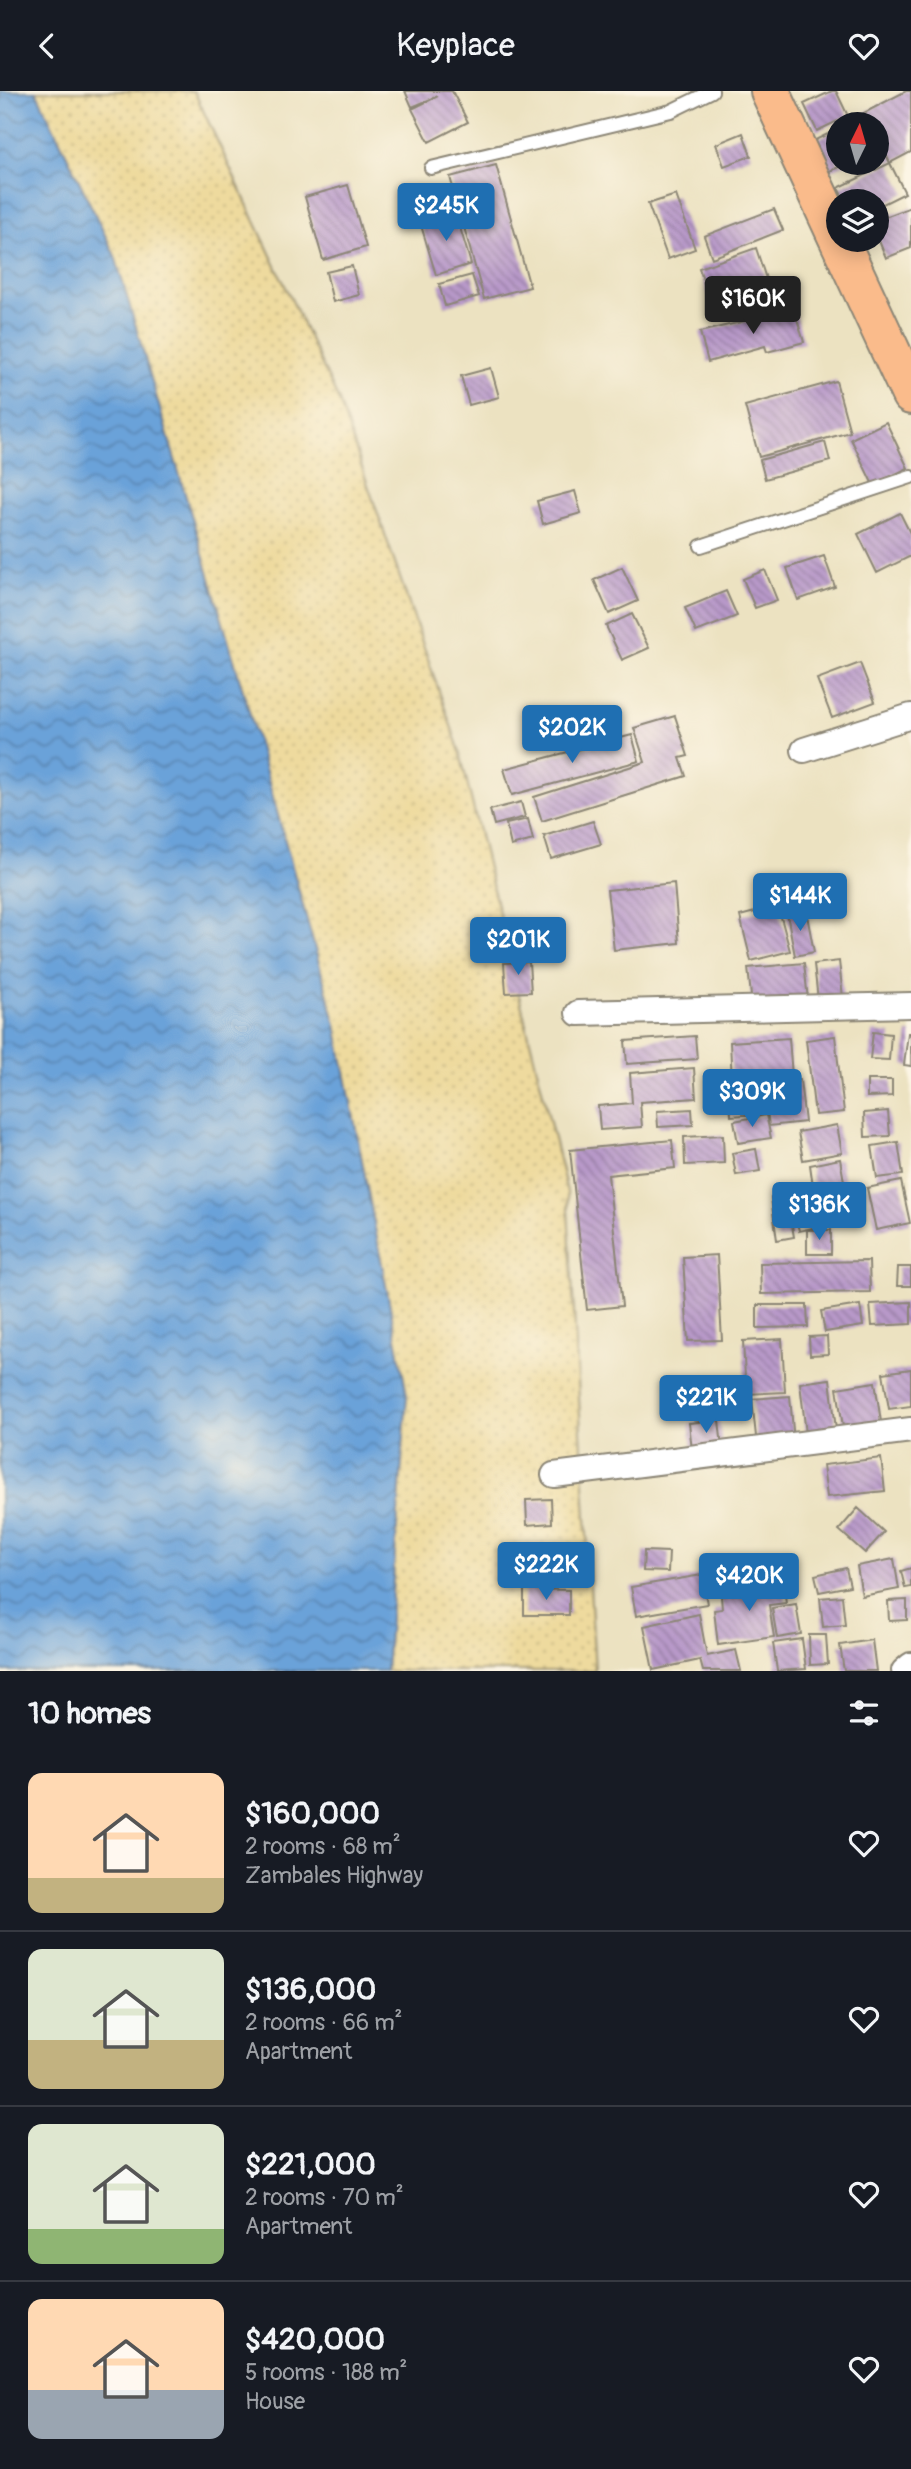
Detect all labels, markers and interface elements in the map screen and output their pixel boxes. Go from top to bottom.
text: Keyplace [396,26,515,66]
icon: back [28,27,66,65]
icon: heart [845,27,883,65]
north arrow [826,112,889,175]
map controls [826,112,889,252]
pin: $245K [397,183,495,243]
button: layers [826,189,889,252]
text: $245K [414,191,479,220]
pin: $160K [704,277,802,336]
text: $160K [721,284,785,313]
pin: $202K [523,705,621,765]
text: $202K [538,713,606,742]
pin: $144K [751,873,849,933]
text: $144K [769,881,831,910]
pin: $201K [469,917,567,977]
text: $201K [486,925,550,954]
pin: $309K [703,1069,801,1129]
text: $309K [719,1077,785,1106]
pin: $136K [770,1183,868,1242]
text: $136K [788,1190,850,1219]
pin: $221K [657,1375,755,1435]
text: $221K [675,1383,737,1412]
pin: $222K [497,1543,595,1602]
text: $222K [514,1550,578,1579]
pin: $420K [700,1553,798,1613]
text: $420K [715,1561,783,1590]
icon: filters [845,1694,883,1732]
text: 10 homes [28,1695,151,1732]
text: $160,000 [245,1795,380,1832]
icon: home [84,1801,168,1885]
icon: heart [845,1824,883,1862]
text: 2 rooms · 68 m² [245,1832,401,1861]
text: Zambales Highway [245,1861,423,1890]
text: $136,000 [245,1971,376,2008]
icon: home [84,1977,168,2061]
icon: heart [845,2000,883,2038]
text: 2 rooms · 66 m² [245,2008,402,2037]
text: Apartment [245,2037,352,2066]
text: $221,000 [245,2146,376,2183]
icon: home [84,2152,168,2236]
icon: heart [845,2175,883,2213]
text: 2 rooms · 70 m² [245,2183,404,2212]
text: Apartment [245,2212,352,2241]
text: $420,000 [245,2321,385,2358]
icon: home [84,2327,168,2411]
icon: heart [845,2350,883,2388]
text: 5 rooms · 188 m² [245,2358,407,2387]
text: House [245,2387,305,2416]

